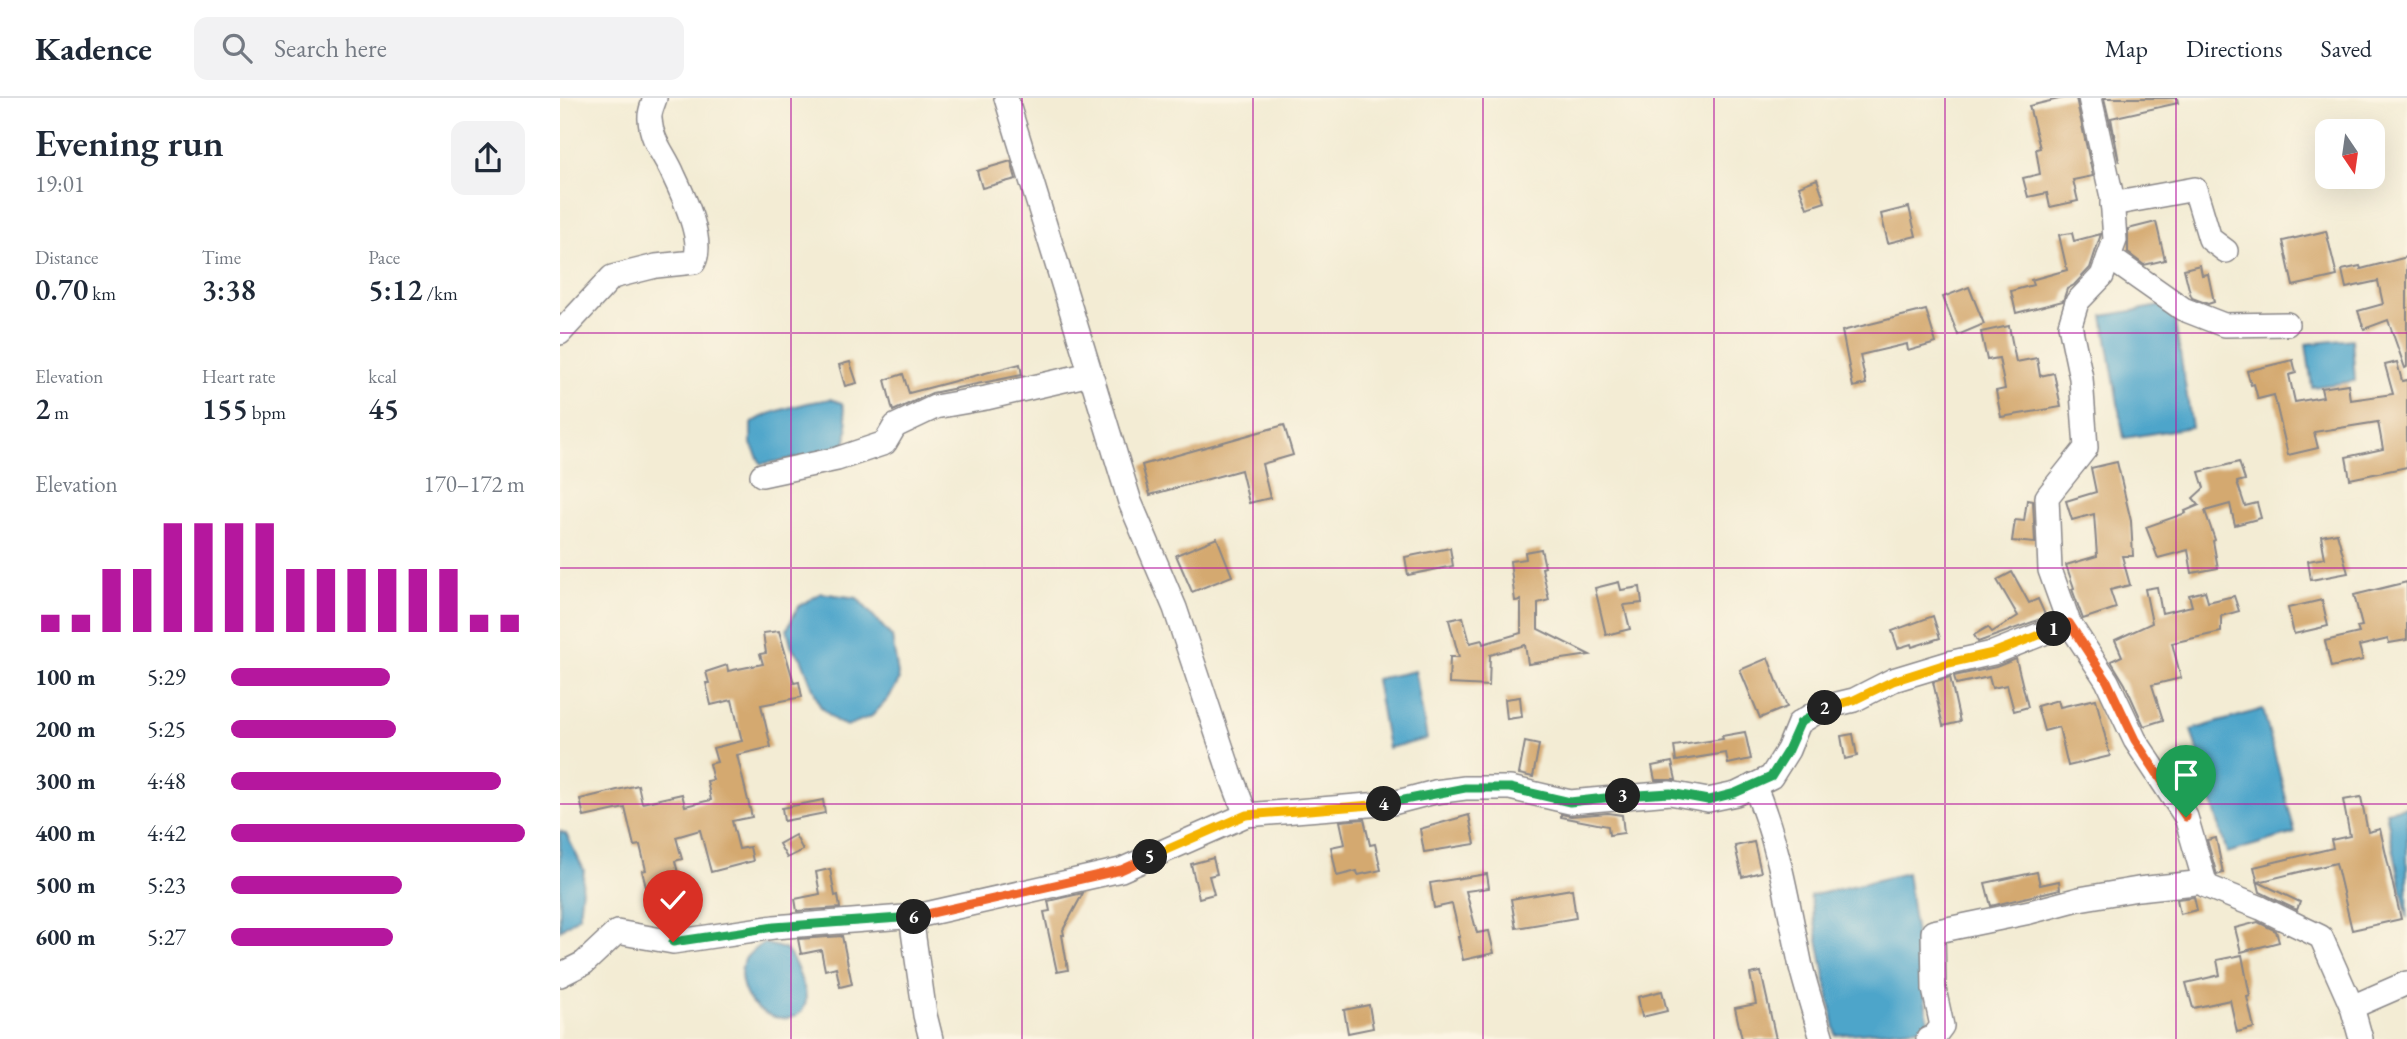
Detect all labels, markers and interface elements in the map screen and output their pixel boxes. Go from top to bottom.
search box [194,17,684,80]
text: Kadence [35,27,152,70]
icon: search [218,29,256,67]
text: Search here [274,31,387,65]
text: Map [2105,33,2148,64]
text: Directions [2186,33,2283,64]
text: Saved [2321,33,2372,64]
text: Evening run [35,118,224,167]
north arrow [2315,119,2385,189]
map controls [2315,119,2385,189]
button: share [451,121,525,195]
text: 19:01 [35,169,85,199]
text: Distance [35,245,98,270]
text: Time [202,245,241,270]
text: Pace [368,245,400,270]
text: 0.70 [35,270,88,309]
text: 3:38 [202,270,256,309]
text: 5:12 [368,270,423,309]
text: km [88,281,116,306]
text: /km [423,281,458,306]
text: Elevation [35,364,103,389]
text: Heart rate [202,364,275,389]
text: kcal [368,364,397,389]
text: 2 [35,389,50,428]
text: 155 [202,389,248,428]
text: 45 [368,389,399,428]
text: m [50,400,69,425]
text: bpm [248,400,286,425]
text: Elevation [35,469,118,499]
text: 170–172 m [424,469,525,499]
pin: 1 [2036,612,2072,646]
text: 1 [2048,616,2059,641]
text: 100 m [35,662,96,692]
text: 5:29 [147,662,186,692]
pin: 2 [1808,690,1842,726]
text: 2 [1819,695,1830,720]
text: 200 m [35,714,96,744]
text: 5:25 [147,714,186,744]
pin [2156,745,2216,817]
icon: arrive [2167,756,2205,794]
text: 300 m [35,766,96,796]
text: 4:48 [147,766,186,796]
pin: 3 [1606,778,1640,814]
text: 3 [1617,783,1628,808]
pin: 4 [1366,786,1402,822]
text: 4 [1378,791,1389,816]
text: 400 m [35,818,96,848]
text: 4:42 [147,818,186,848]
pin: 5 [1132,840,1168,874]
text: 5 [1144,844,1155,869]
text: 500 m [35,870,96,900]
text: 5:23 [147,870,186,900]
pin [643,870,703,942]
icon: check [654,881,692,919]
pin: 6 [896,900,932,934]
text: 6 [908,904,919,929]
text: 600 m [35,922,96,952]
text: 5:27 [147,922,186,952]

